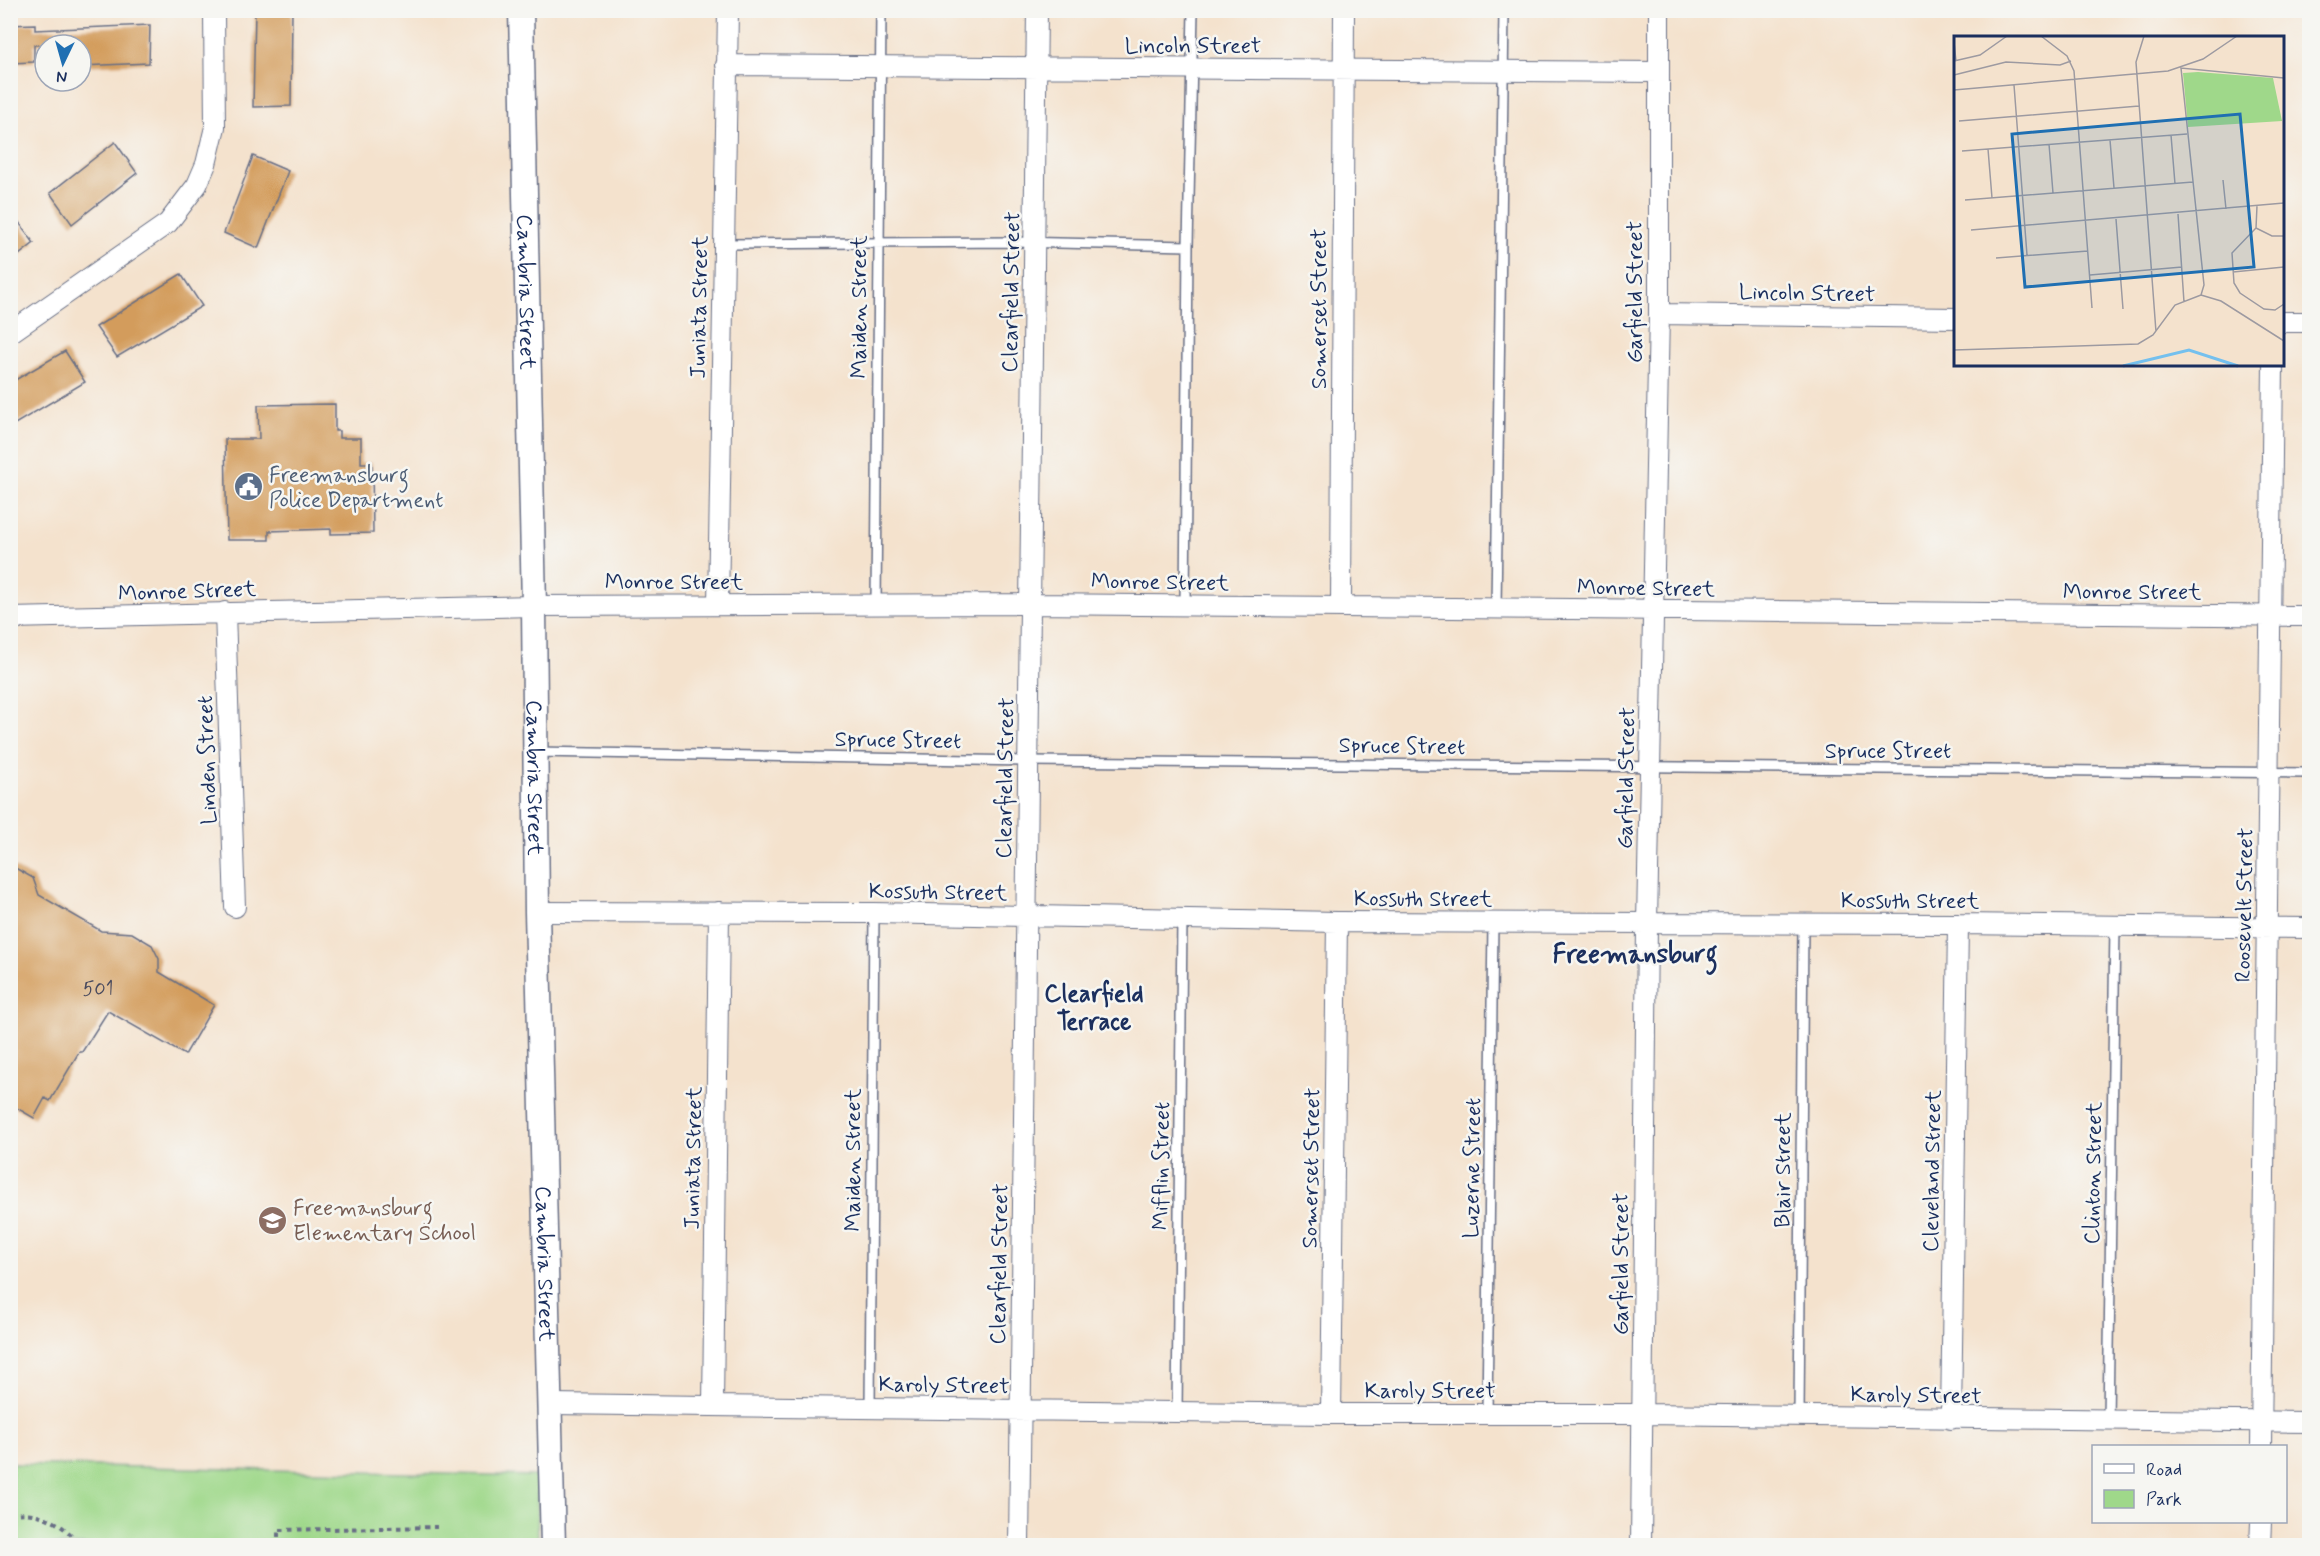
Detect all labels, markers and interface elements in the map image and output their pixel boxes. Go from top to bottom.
north arrow [33,33,93,93]
street label: Lincoln Street [1125,33,1261,61]
inset map [1954,36,2284,366]
text: N [56,66,68,87]
street label: Clearfield Street [997,211,1027,373]
street label: Cambria Street [509,214,541,370]
street label: Garfield Street [1622,221,1650,363]
street label: Somerset Street [1306,229,1334,389]
street label: Juniata Street [685,235,715,379]
street label: Maiden Street [846,235,874,379]
street label: Lincoln Street [1739,279,1875,309]
place label: Freemansburg Police Department [269,462,443,515]
public building icon: Freemansburg Police Department [232,471,264,503]
street label: Monroe Street [1091,568,1229,598]
street label: Monroe Street [605,569,743,597]
street label: Monroe Street [1577,574,1715,604]
street label: Monroe Street [117,576,257,608]
street label: Monroe Street [2063,579,2201,607]
street label: Linden Street [192,695,224,825]
street label: Clearfield Street [991,697,1021,859]
street label: Cambria Street [519,700,548,856]
street label: Garfield Street [1612,707,1642,849]
street label: Spruce Street [834,726,962,756]
street label: Spruce Street [1338,732,1466,762]
street label: Spruce Street [1825,738,1951,766]
street label: Roosevelt Street [2230,828,2260,983]
street label: Kossuth Street [868,878,1008,908]
street label: Kossuth Street [1354,886,1492,914]
street label: Kossuth Street [1841,888,1979,916]
district label: Freemansburg [1552,938,1718,975]
house number: 501 [82,976,114,1003]
district label: Clearfield Terrace [1044,979,1144,1038]
street label: Juniata Street [679,1086,709,1230]
street label: Somerset Street [1297,1087,1327,1249]
street label: Maiden Street [840,1088,868,1232]
street label: Cleveland Street [1918,1090,1948,1252]
street label: Luzerne Street [1458,1097,1488,1239]
street label: Mifflin Street [1147,1101,1177,1231]
street label: Clinton Street [2079,1101,2109,1245]
street label: Blair Street [1770,1112,1798,1228]
street label: Clearfield Street [985,1183,1015,1345]
street label: Cambria Street [528,1186,560,1342]
street label: Garfield Street [1608,1193,1636,1335]
place label: Freemansburg Elementary School [293,1195,476,1248]
school or university icon: Freemansburg Elementary School [256,1204,288,1236]
street label: Karoly Street [878,1371,1010,1401]
street label: Karoly Street [1364,1378,1496,1406]
street label: Karoly Street [1850,1381,1982,1411]
legend [2092,1445,2287,1523]
text: Road [2146,1458,2182,1482]
text: Park [2146,1488,2182,1512]

